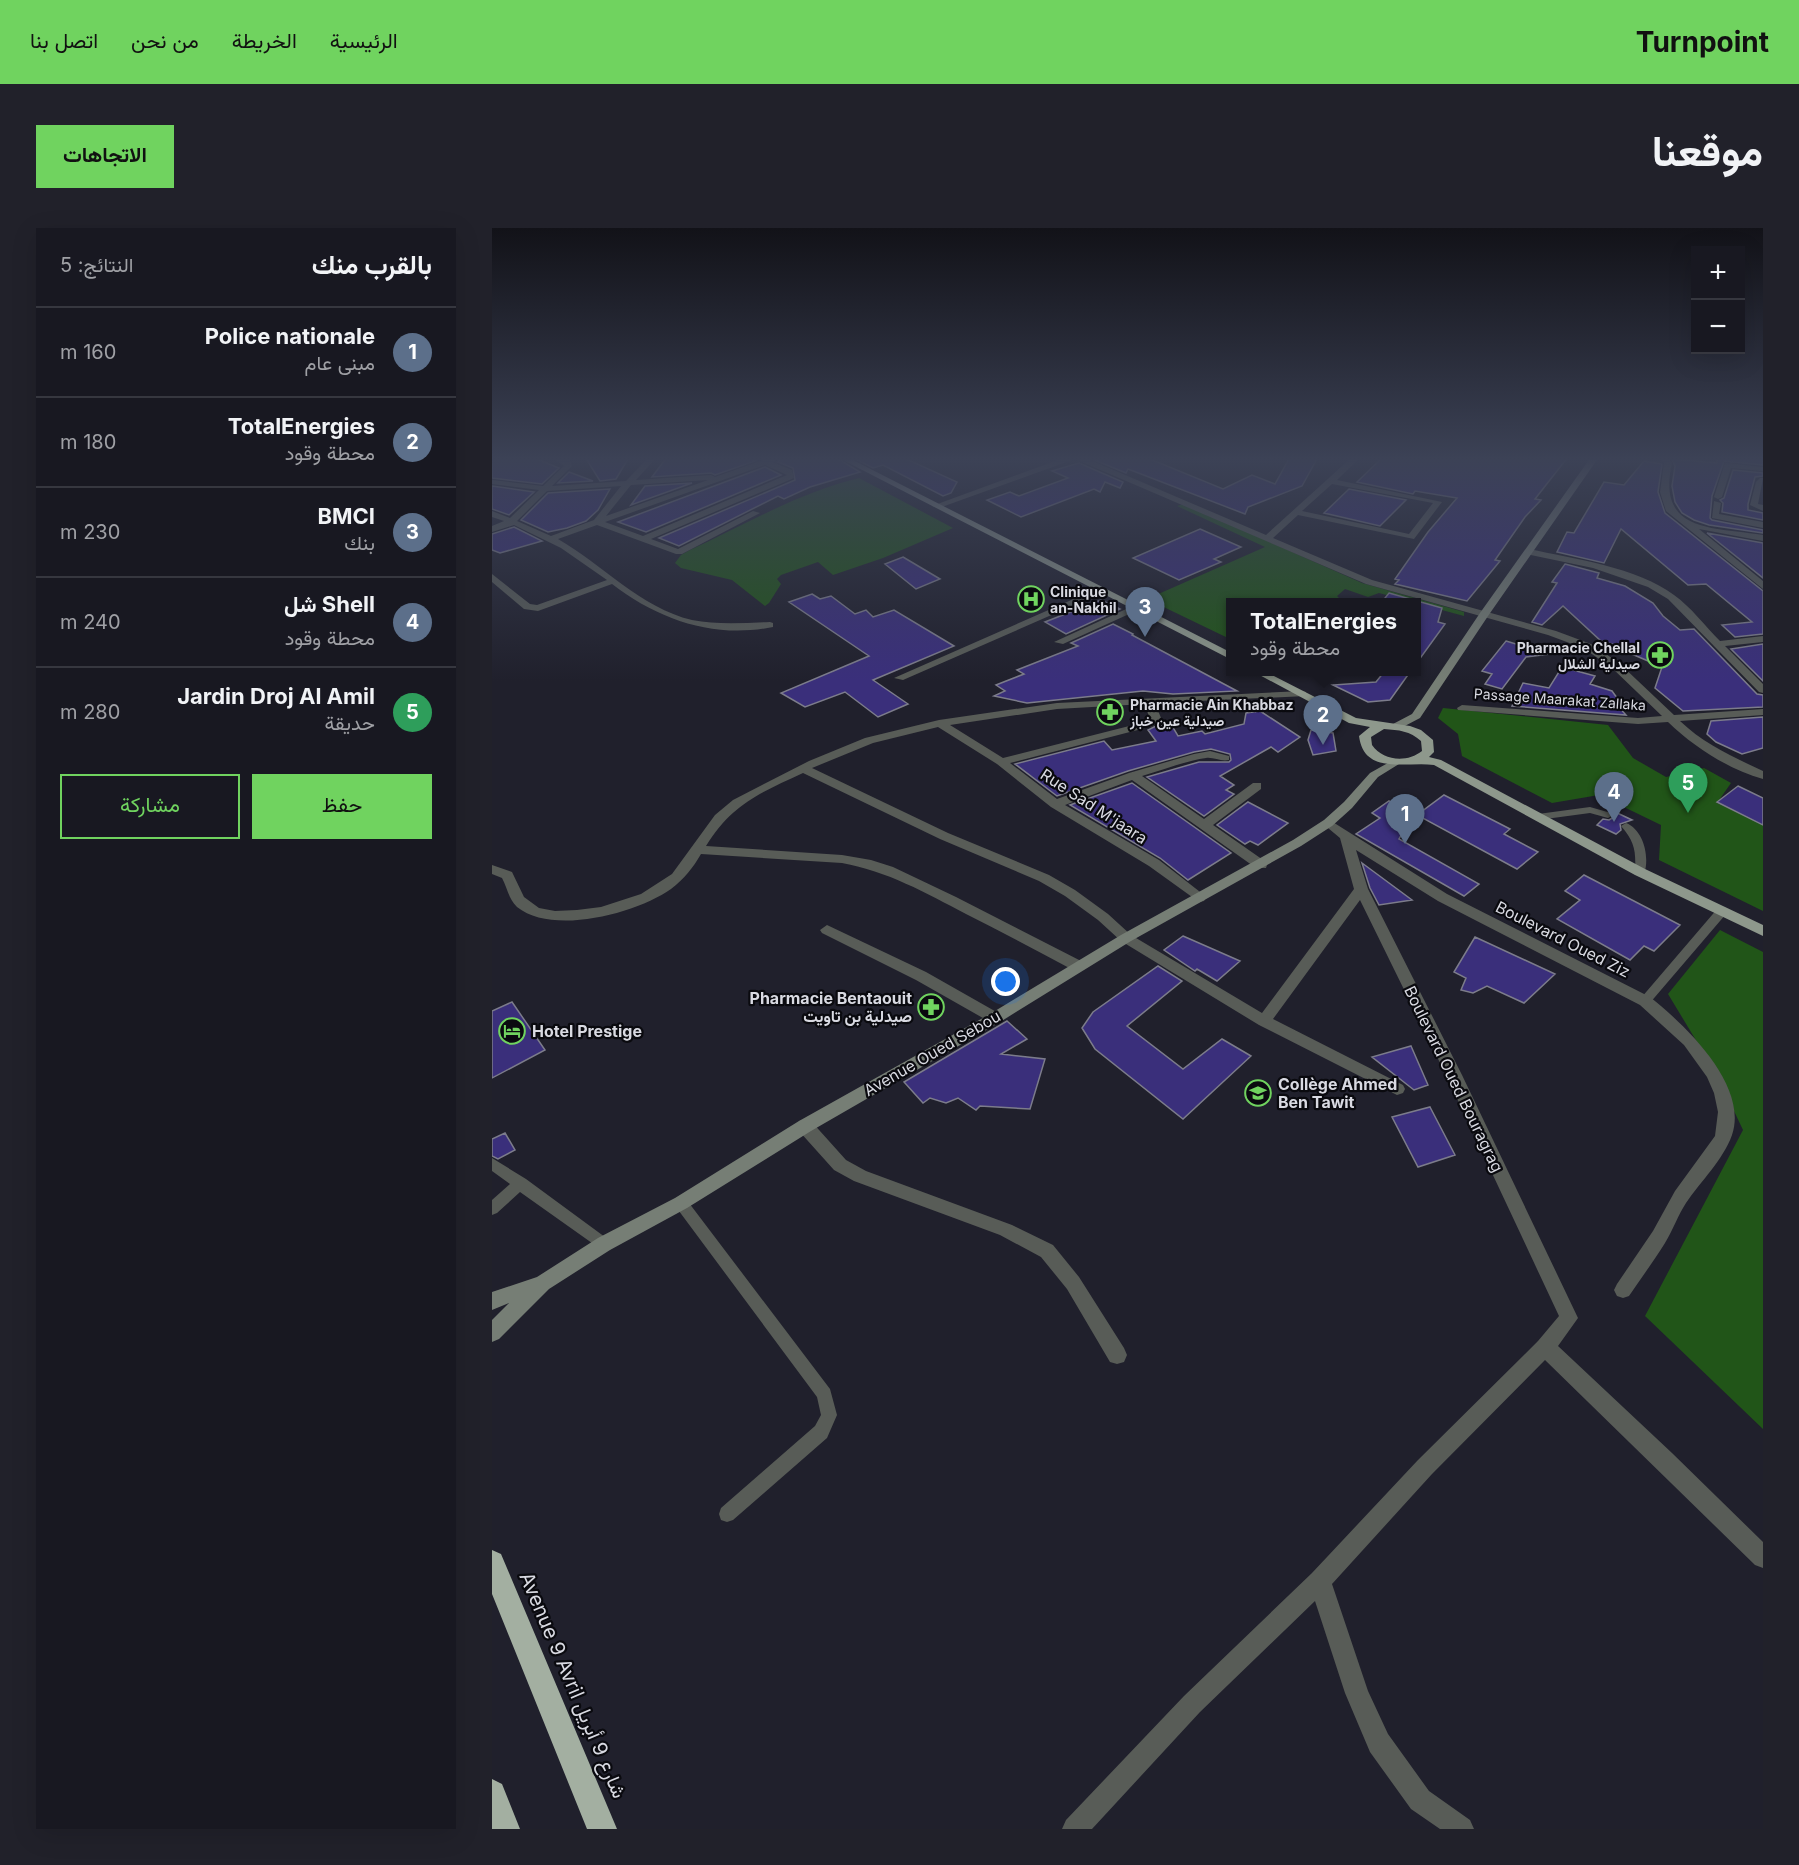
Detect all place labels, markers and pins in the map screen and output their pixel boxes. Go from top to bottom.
place label: Clinique an-Nakhil [1050,583,1117,616]
hospital icon: Clinique an-Nakhil [1016,584,1046,614]
pin: 3 [1126,588,1164,637]
place label: Pharmacie Chellal صيدلية الشلال [1517,639,1640,673]
pharmacy icon: Pharmacie Chellal صيدلية الشلال [1645,640,1675,670]
place label: Pharmacie Ain Khabbaz صيدلية عين خباز [1129,696,1293,730]
pin: 2 [1304,696,1342,745]
pharmacy icon: Pharmacie Ain Khabbaz صيدلية عين خباز [1095,697,1125,727]
pin: 5 [1668,764,1708,813]
pin: 4 [1594,772,1634,822]
pin: 1 [1386,794,1424,844]
place label: Pharmacie Bentaouit صيدلية بن تاويت [750,988,912,1027]
pharmacy icon: Pharmacie Bentaouit صيدلية بن تاويت [916,992,946,1022]
hotel icon: Hotel Prestige [497,1016,527,1046]
place label: Hotel Prestige [532,1021,642,1041]
place label: Collège Ahmed Ben Tawit [1278,1074,1397,1112]
school or university icon: Collège Ahmed Ben Tawit [1243,1078,1273,1108]

